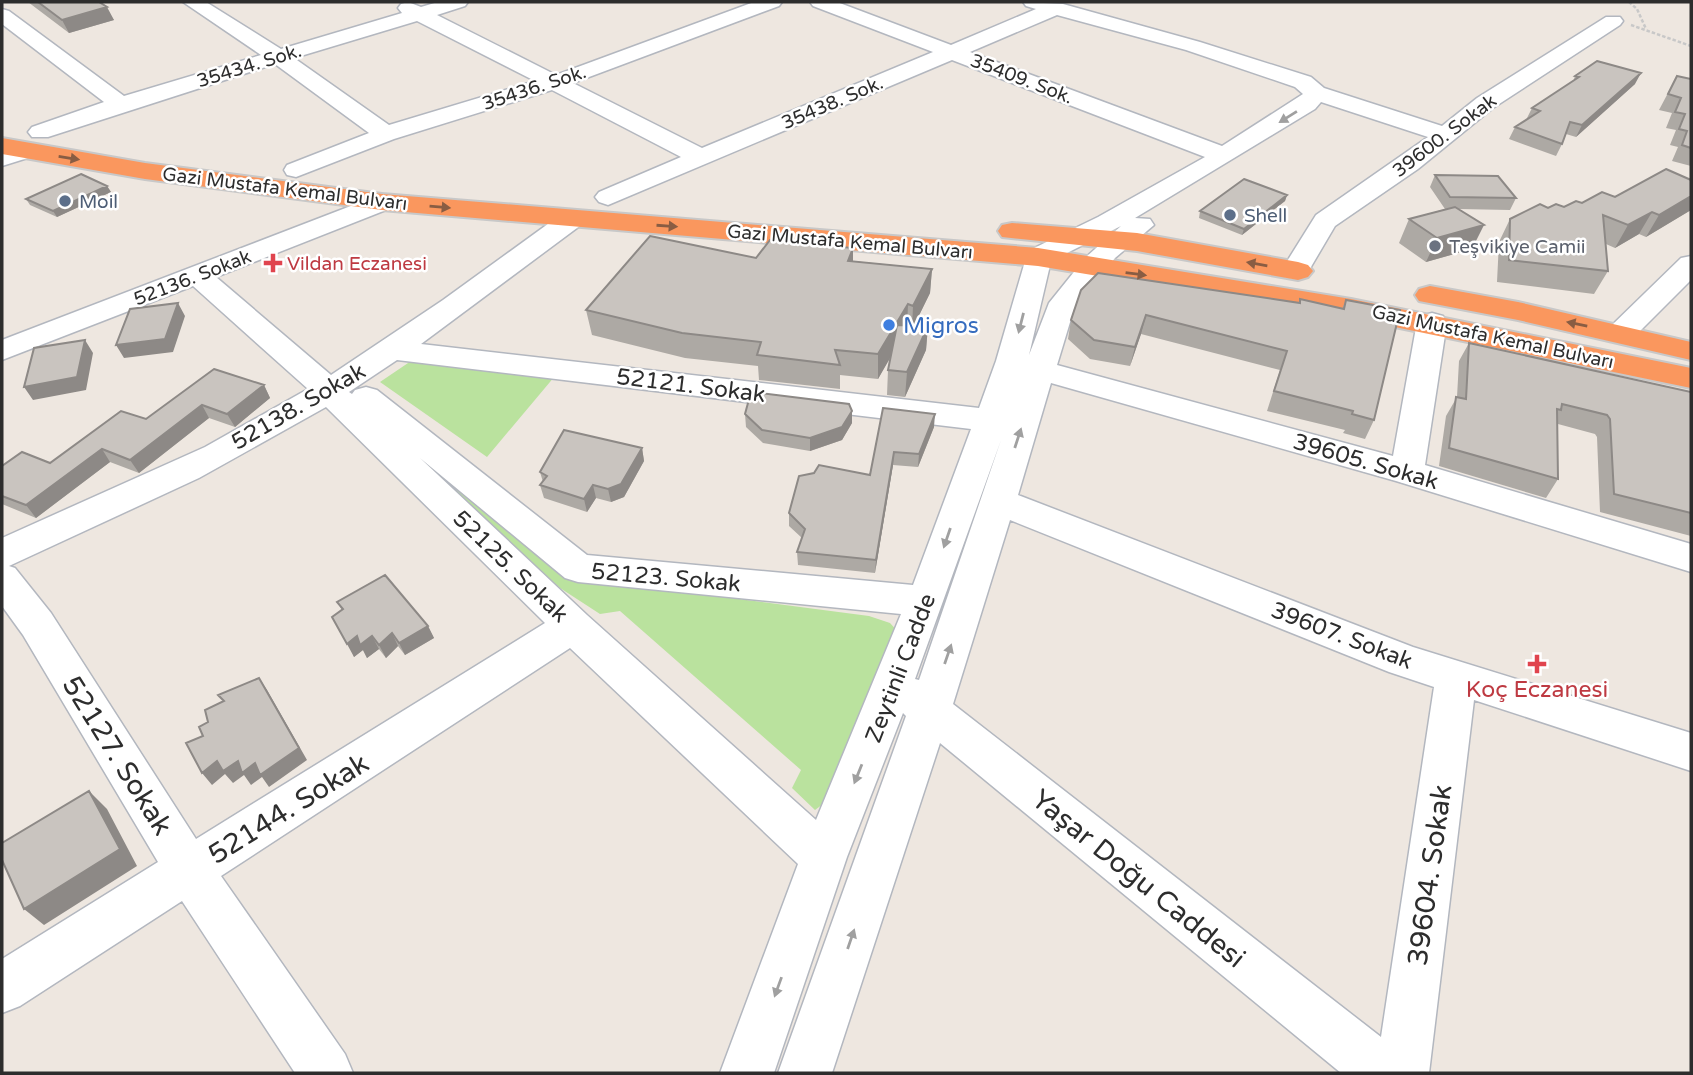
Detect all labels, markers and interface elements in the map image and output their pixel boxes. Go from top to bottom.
street label: 35434. Sok. [194,40,304,92]
street label: 35409. Sok. [967,49,1076,109]
street label: 35436. Sok. [480,61,589,115]
street label: 35438. Sok. [778,72,886,134]
street label: 39600. Sokak [1388,90,1501,182]
one-way arrow [1278,110,1297,123]
one-way arrow [58,153,80,164]
street label: Gazi Mustafa Kemal Bulvarı [161,163,409,215]
place label: Moil [79,191,118,213]
marker: Moil [57,193,73,209]
one-way arrow [429,202,451,213]
place label: Shell [1244,205,1287,227]
marker: Shell [1222,207,1238,223]
street label: Gazi Mustafa Kemal Bulvarı [726,220,974,264]
one-way arrow [656,221,678,232]
place label: Teşvikiye Camii [1449,236,1586,258]
marker: Teşvikiye Camii [1427,238,1443,254]
street label: 52136. Sokak [131,245,254,310]
place label: Vildan Eczanesi [287,253,427,275]
marker: Vildan Eczanesi [265,255,281,271]
one-way arrow [1246,258,1268,269]
one-way arrow [1126,269,1148,280]
street label: Gazi Mustafa Kemal Bulvarı [1370,301,1616,373]
place label: Migros [903,312,979,340]
one-way arrow [1015,313,1026,335]
marker: Migros [881,317,897,333]
one-way arrow [1566,319,1588,330]
street label: 52138. Sokak [227,357,370,457]
street label: 52121. Sokak [615,363,767,409]
one-way arrow [1013,427,1024,448]
street label: 39605. Sokak [1290,428,1442,496]
street label: 52125. Sokak [447,505,574,629]
one-way arrow [941,528,952,549]
street label: 52123. Sokak [590,558,742,598]
street label: Zeytinli Cadde [860,590,942,747]
street label: 39607. Sokak [1267,596,1416,676]
one-way arrow [944,644,954,665]
marker: Koç Eczanesi [1529,656,1545,672]
street label: 52127. Sokak [55,670,180,841]
place label: Koç Eczanesi [1466,676,1608,704]
street label: 52144. Sokak [202,746,375,872]
one-way arrow [852,764,864,784]
street label: Yaşar Doğu Caddesi [1025,782,1252,975]
street label: 39604. Sokak [1400,782,1460,968]
one-way arrow [846,929,857,950]
one-way arrow [772,976,783,997]

